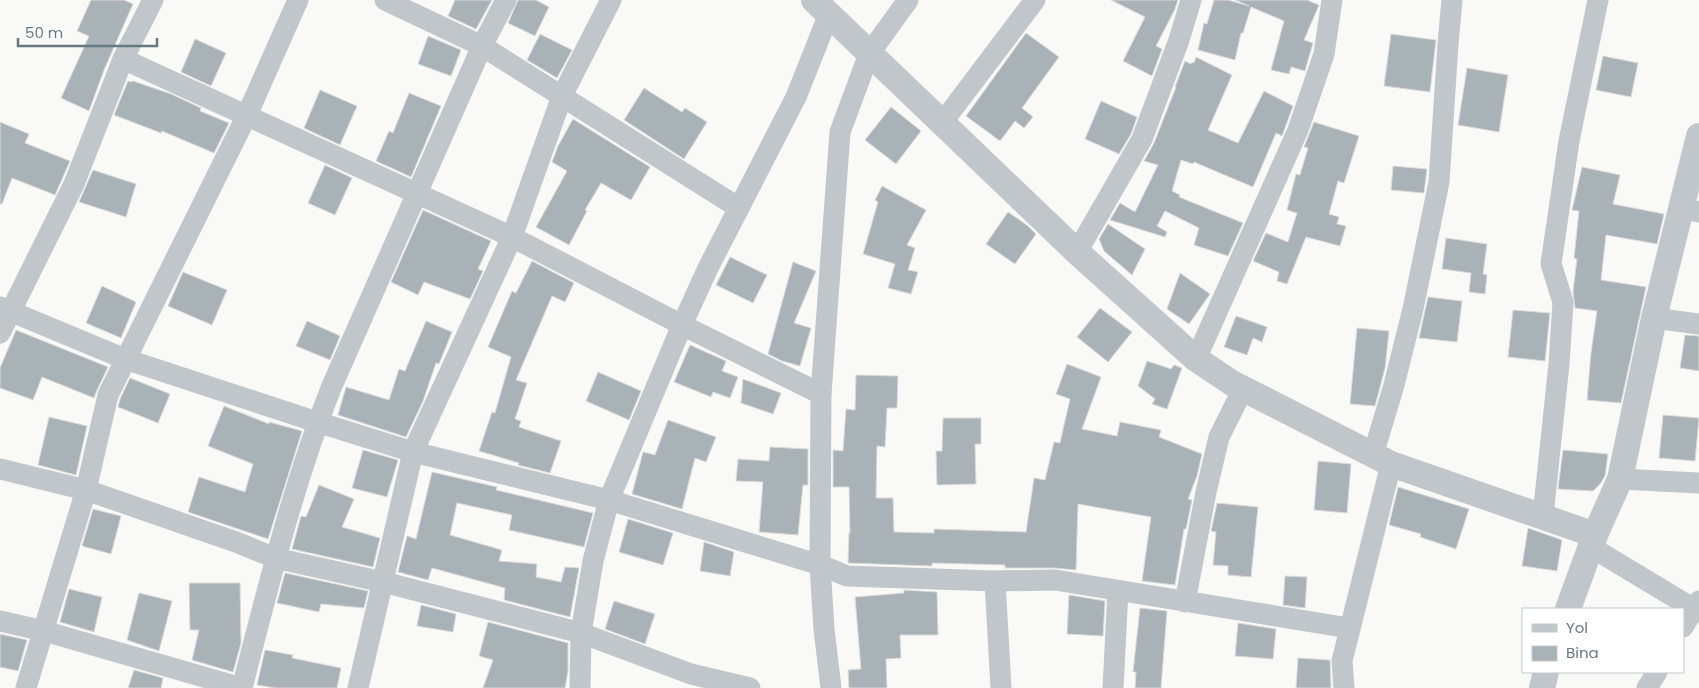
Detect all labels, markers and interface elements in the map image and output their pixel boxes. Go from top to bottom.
scale bar [18,15,156,47]
text: 50 m [25,22,63,43]
legend [1522,608,1684,673]
text: Yol [1566,617,1588,638]
text: Bina [1566,642,1599,663]

